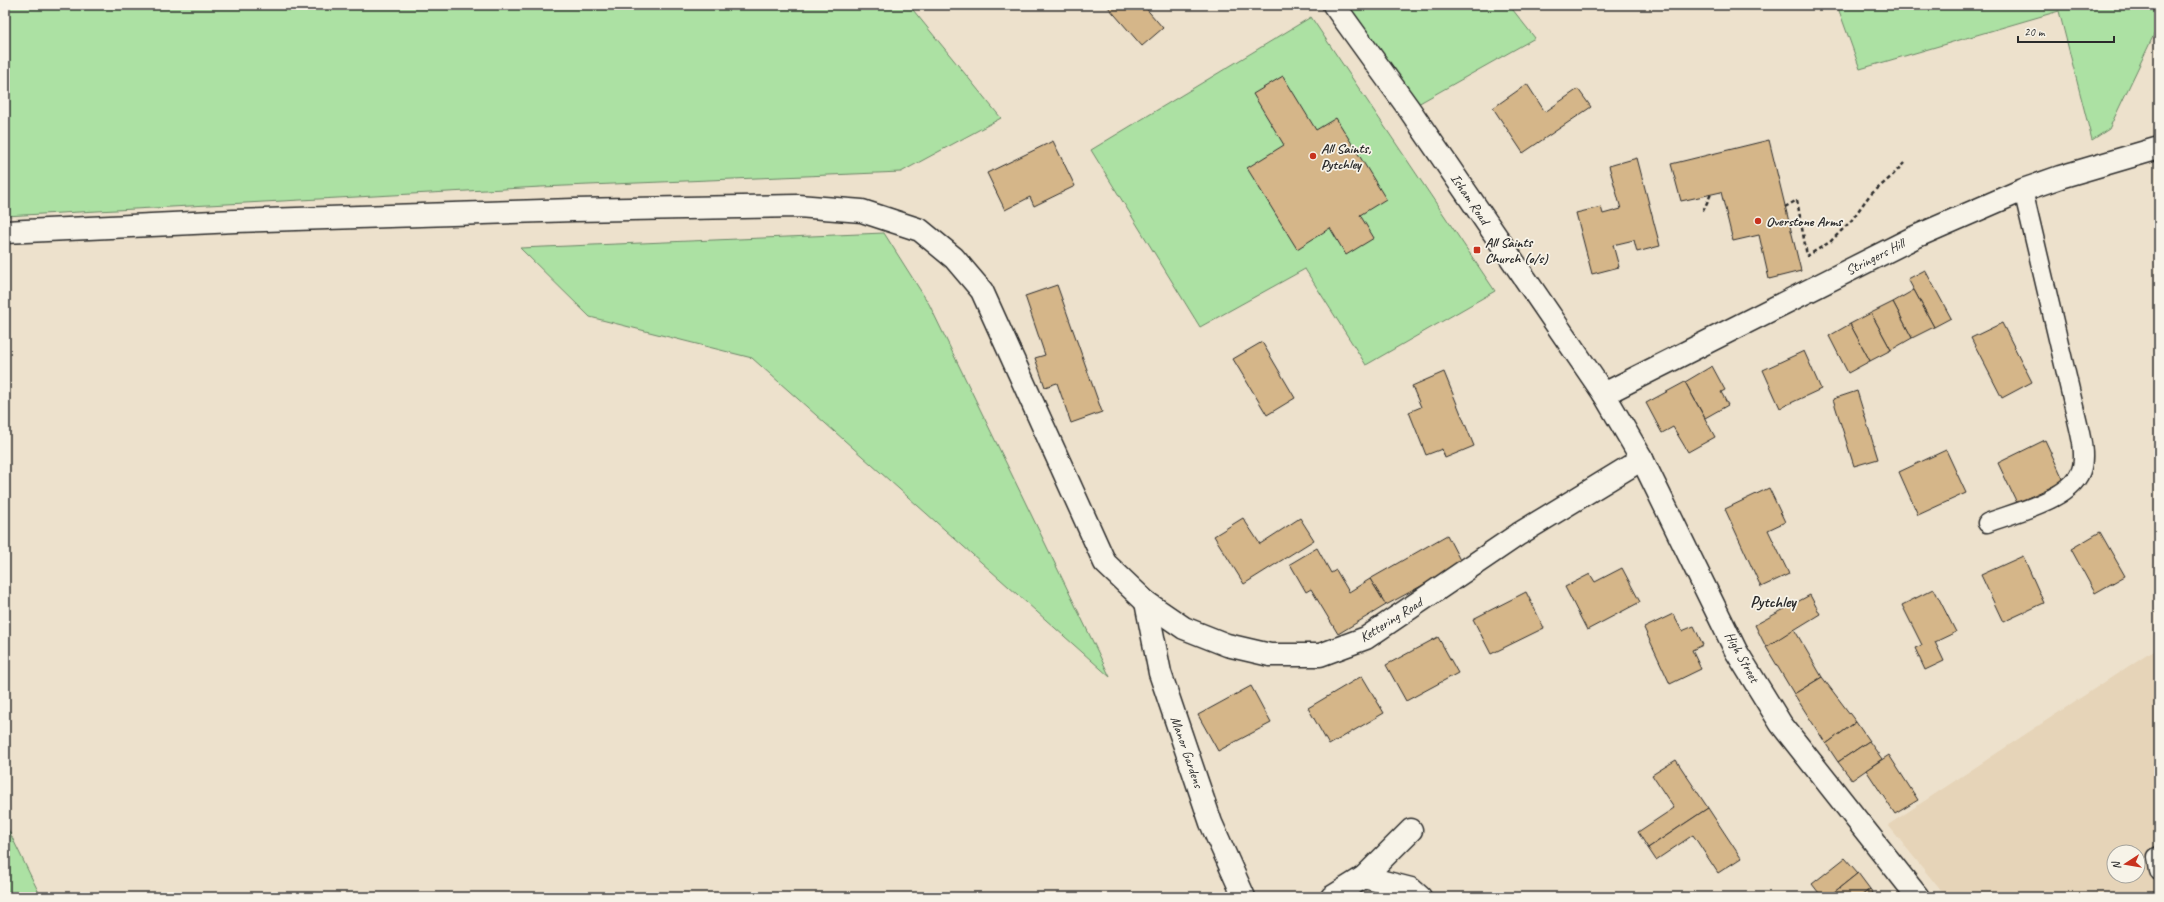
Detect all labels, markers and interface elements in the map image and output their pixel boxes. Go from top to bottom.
scale bar [2018,18,2114,44]
text: 20 m [2024,24,2046,40]
place label: All Saints, Pytchley [1321,140,1371,173]
marker: All Saints, Pytchley [1308,151,1318,161]
street label: Isham Road [1447,170,1495,230]
place label: Overstone Arms [1766,213,1844,230]
marker: Overstone Arms [1753,216,1763,226]
place label: All Saints Church (o/s) [1485,234,1549,267]
street label: Stringers Hill [1843,234,1910,279]
marker: All Saints Church (o/s) [1472,245,1482,255]
district label: Pytchley [1750,592,1797,612]
street label: Kettering Road [1357,593,1428,646]
street label: High Street [1721,629,1764,687]
street label: Manor Gardens [1167,714,1208,791]
north arrow [2106,844,2146,884]
text: N [2108,859,2124,871]

